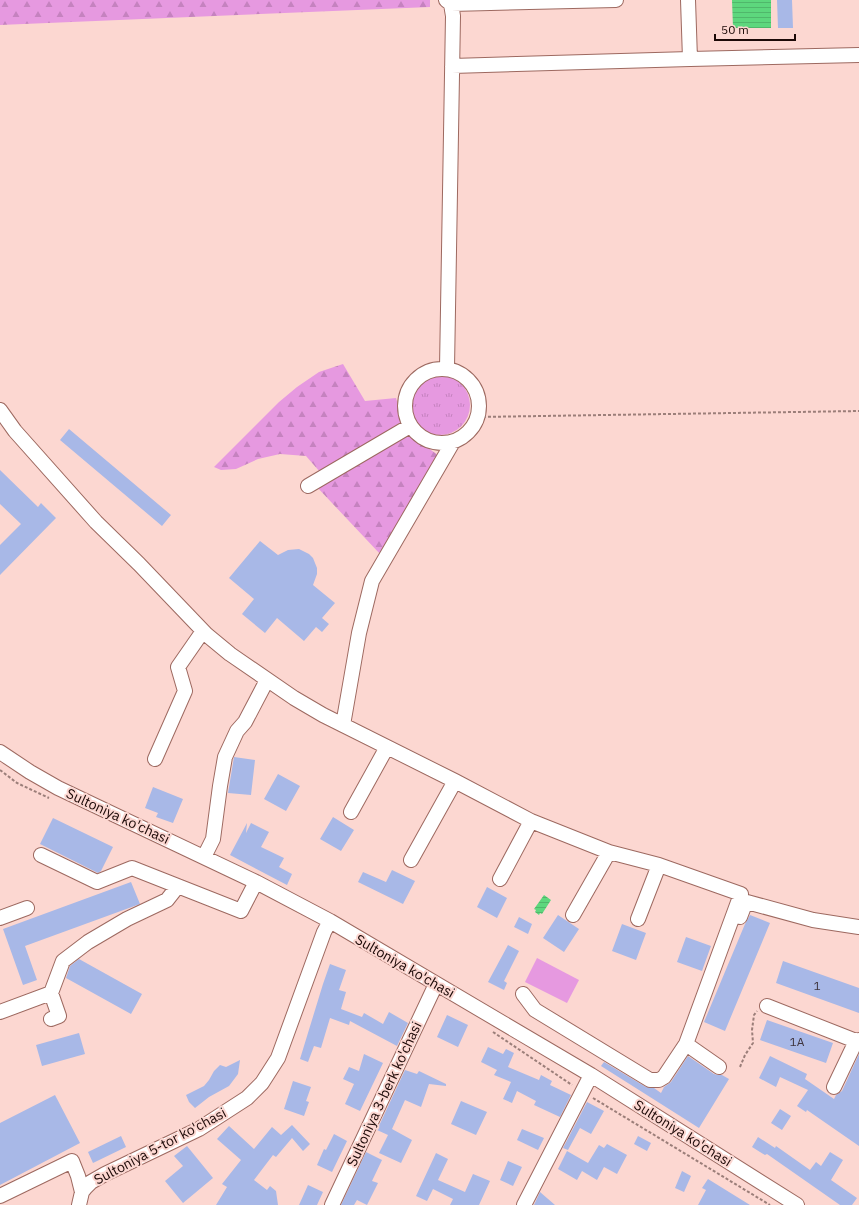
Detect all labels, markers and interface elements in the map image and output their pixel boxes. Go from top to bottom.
scale bar [715,16,795,42]
text: 50 m [721,22,749,37]
street label: Sultoniya ko'chasi [63,784,173,848]
street label: Sultoniya ko'chasi [352,930,458,1002]
house number: 1 [813,978,821,993]
street label: Sultoniya 3-berk ko'chasi [343,1019,425,1169]
house number: 1А [790,1034,805,1049]
street label: Sultoniya ko'chasi [631,1096,735,1170]
street label: Sultoniya 5-tor ko'chasi [91,1103,229,1189]

